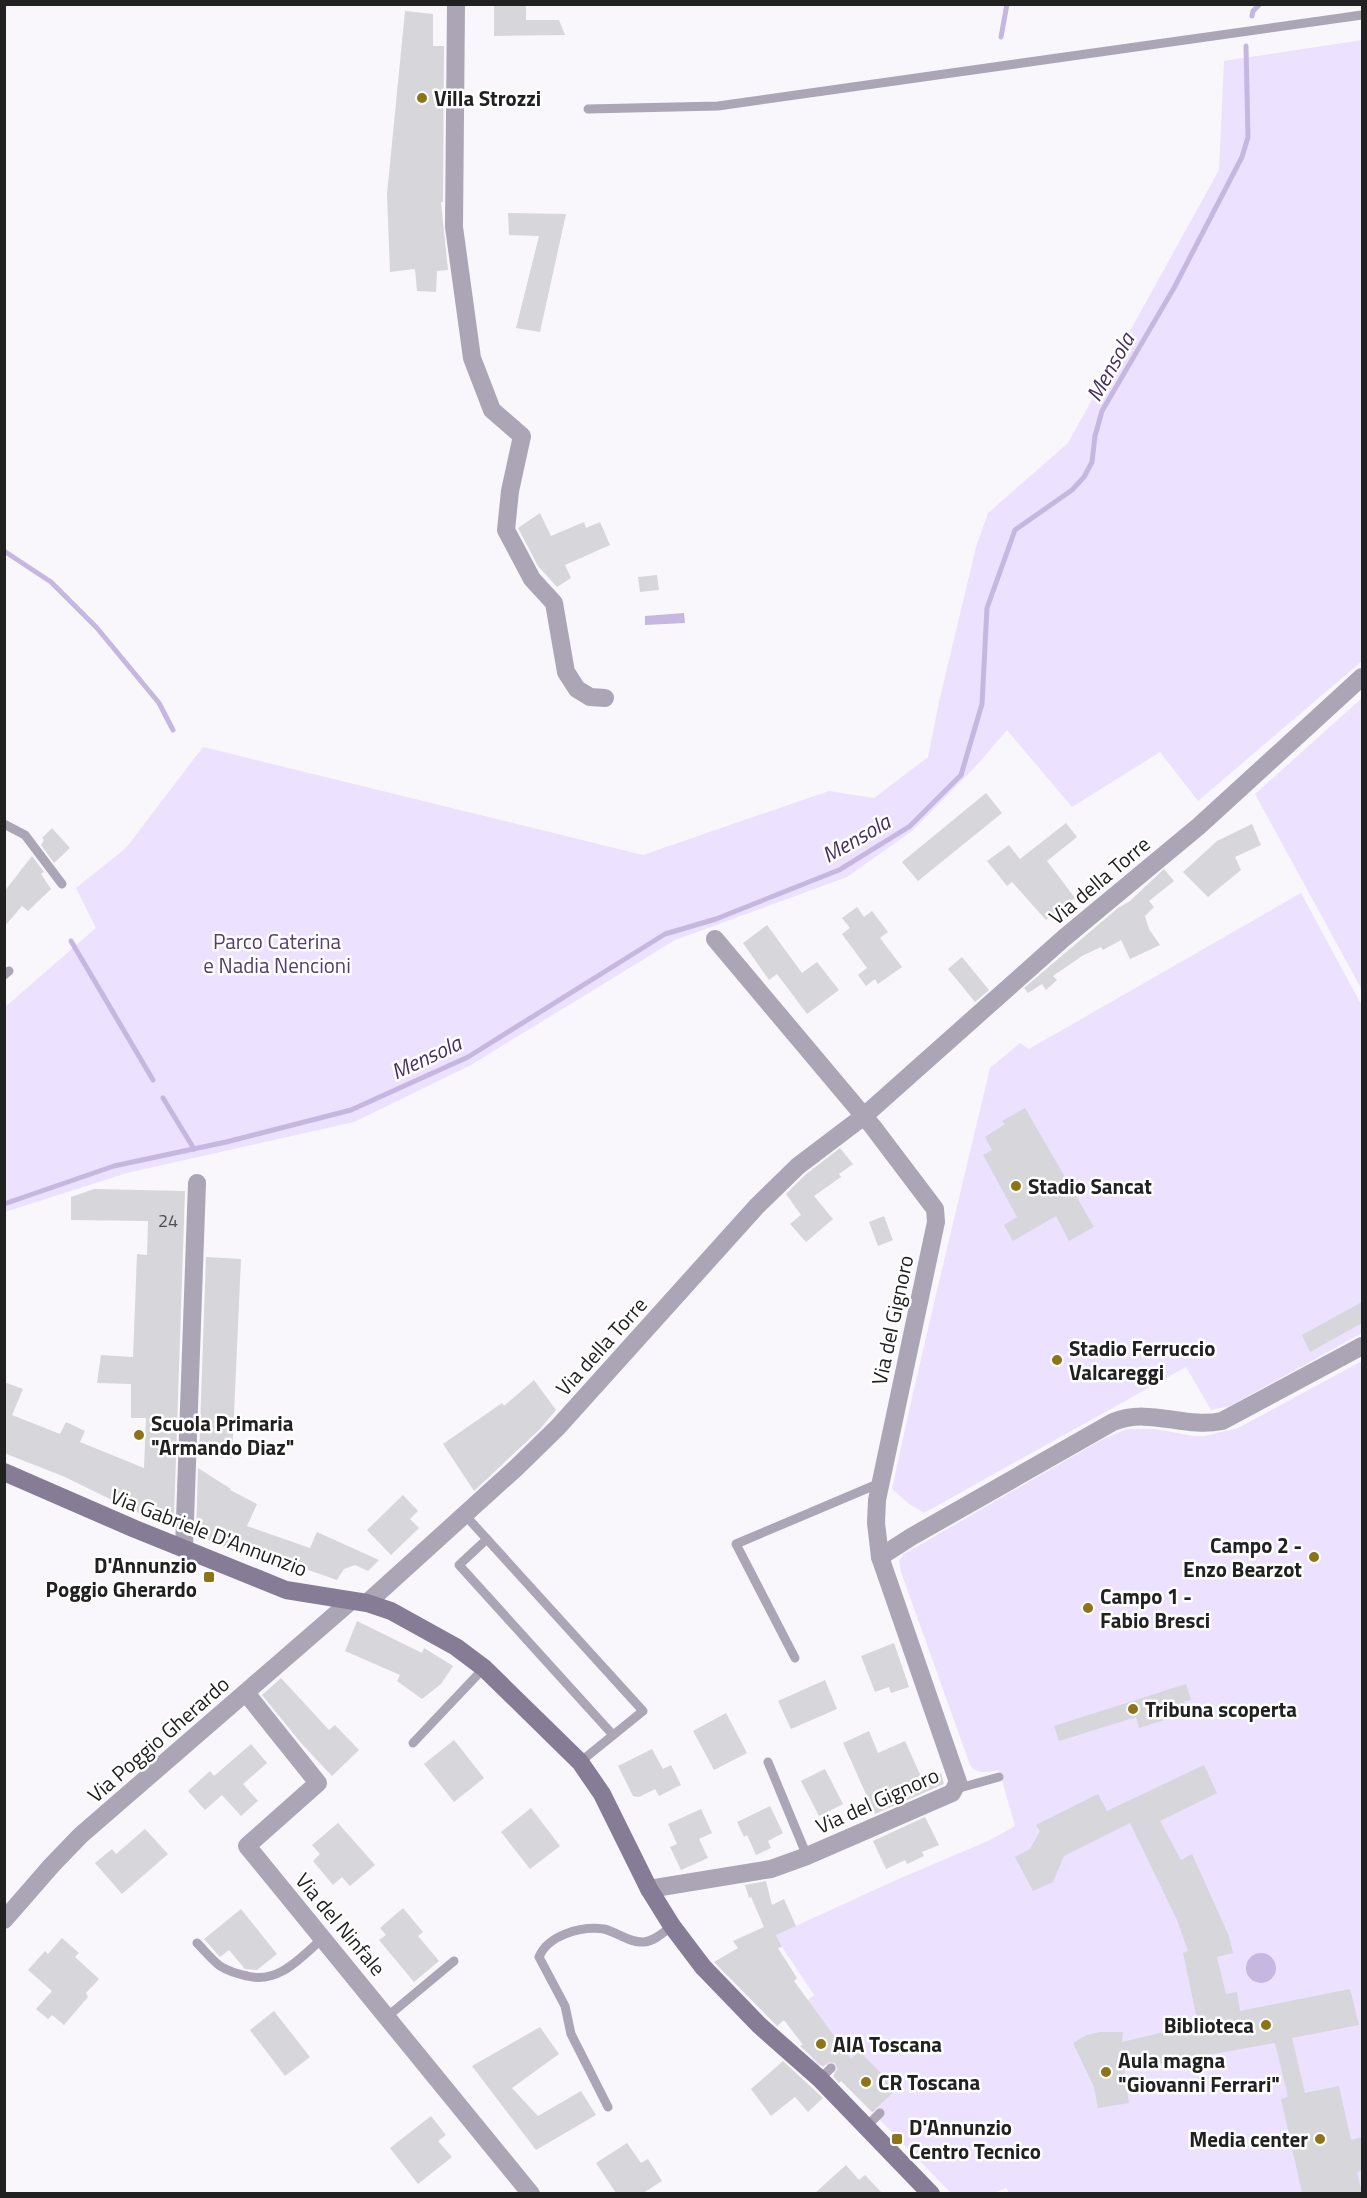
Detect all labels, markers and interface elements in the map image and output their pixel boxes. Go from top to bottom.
place label: Villa Strozzi [434,82,541,114]
marker: Villa Strozzi [415,91,429,105]
water label: Mensola [1077,325,1144,408]
water label: Mensola [815,804,898,871]
street label: Via della Torre [1041,828,1157,932]
park label: Parco Caterina e Nadia Nencioni [203,925,351,981]
water label: Mensola [385,1025,469,1088]
place label: Stadio Sancat [1028,1170,1152,1202]
marker: Stadio Sancat [1009,1179,1023,1193]
house number: 24 [158,1207,178,1234]
street label: Via del Gignoro [863,1252,921,1388]
street label: Via della Torre [548,1289,654,1403]
place label: Stadio Ferruccio Valcareggi [1069,1332,1215,1388]
marker: Stadio Ferruccio Valcareggi [1050,1353,1064,1367]
place label: Scuola Primaria "Armando Diaz" [151,1407,294,1463]
marker: Scuola Primaria "Armando Diaz" [132,1428,146,1442]
street label: Via Gabriele D'Annunzio [106,1480,312,1584]
place label: Campo 2 - Enzo Bearzot [1183,1529,1302,1585]
place label: D'Annunzio Poggio Gherardo [46,1549,197,1605]
marker: Campo 2 - Enzo Bearzot [1307,1550,1321,1564]
marker: D'Annunzio Poggio Gherardo [202,1570,216,1584]
place label: Campo 1 - Fabio Bresci [1100,1580,1210,1636]
marker: Campo 1 - Fabio Bresci [1081,1601,1095,1615]
street label: Via Poggio Gherardo [80,1668,236,1810]
place label: Tribuna scoperta [1145,1693,1297,1725]
marker: Tribuna scoperta [1126,1702,1140,1716]
street label: Via del Gignoro [810,1759,944,1841]
street label: Via del Ninfale [288,1865,394,1983]
place label: Biblioteca [1164,2009,1254,2041]
marker: Biblioteca [1259,2018,1273,2032]
place label: AIA Toscana [833,2028,942,2060]
marker: AIA Toscana [814,2037,828,2051]
place label: Aula magna "Giovanni Ferrari" [1118,2044,1280,2100]
marker: Aula magna "Giovanni Ferrari" [1099,2065,1113,2079]
place label: CR Toscana [878,2066,980,2098]
marker: CR Toscana [859,2075,873,2089]
place label: D'Annunzio Centro Tecnico [909,2111,1041,2167]
place label: Media center [1189,2123,1308,2155]
marker: D'Annunzio Centro Tecnico [890,2132,904,2146]
marker: Media center [1313,2132,1327,2146]

